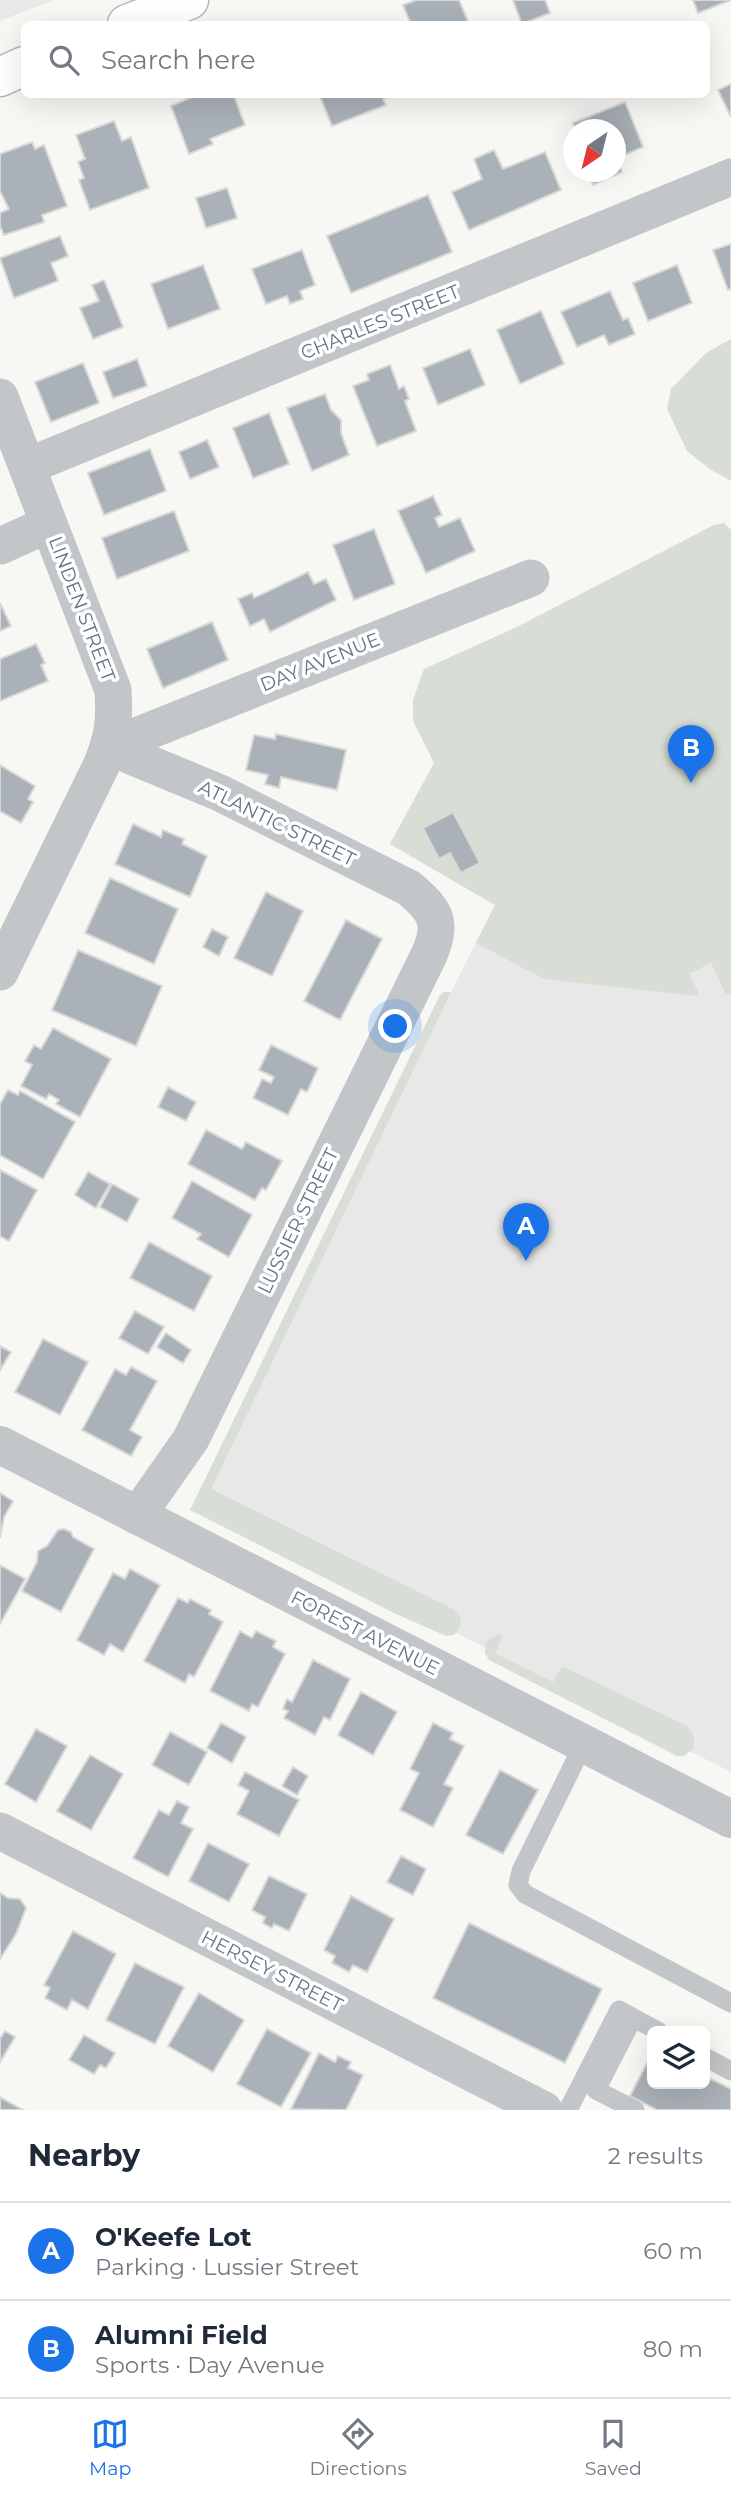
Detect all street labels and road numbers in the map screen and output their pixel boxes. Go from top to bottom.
street label: CHARLES STREET [297,280,463,364]
street label: LINDEN STREET [44,533,120,685]
street label: DAY AVENUE [257,628,383,696]
street label: ATLANTIC STREET [195,775,359,871]
street label: LUSSIER STREET [253,1144,343,1297]
street label: FOREST AVENUE [287,1586,443,1680]
street label: HERSEY STREET [197,1925,347,2017]

